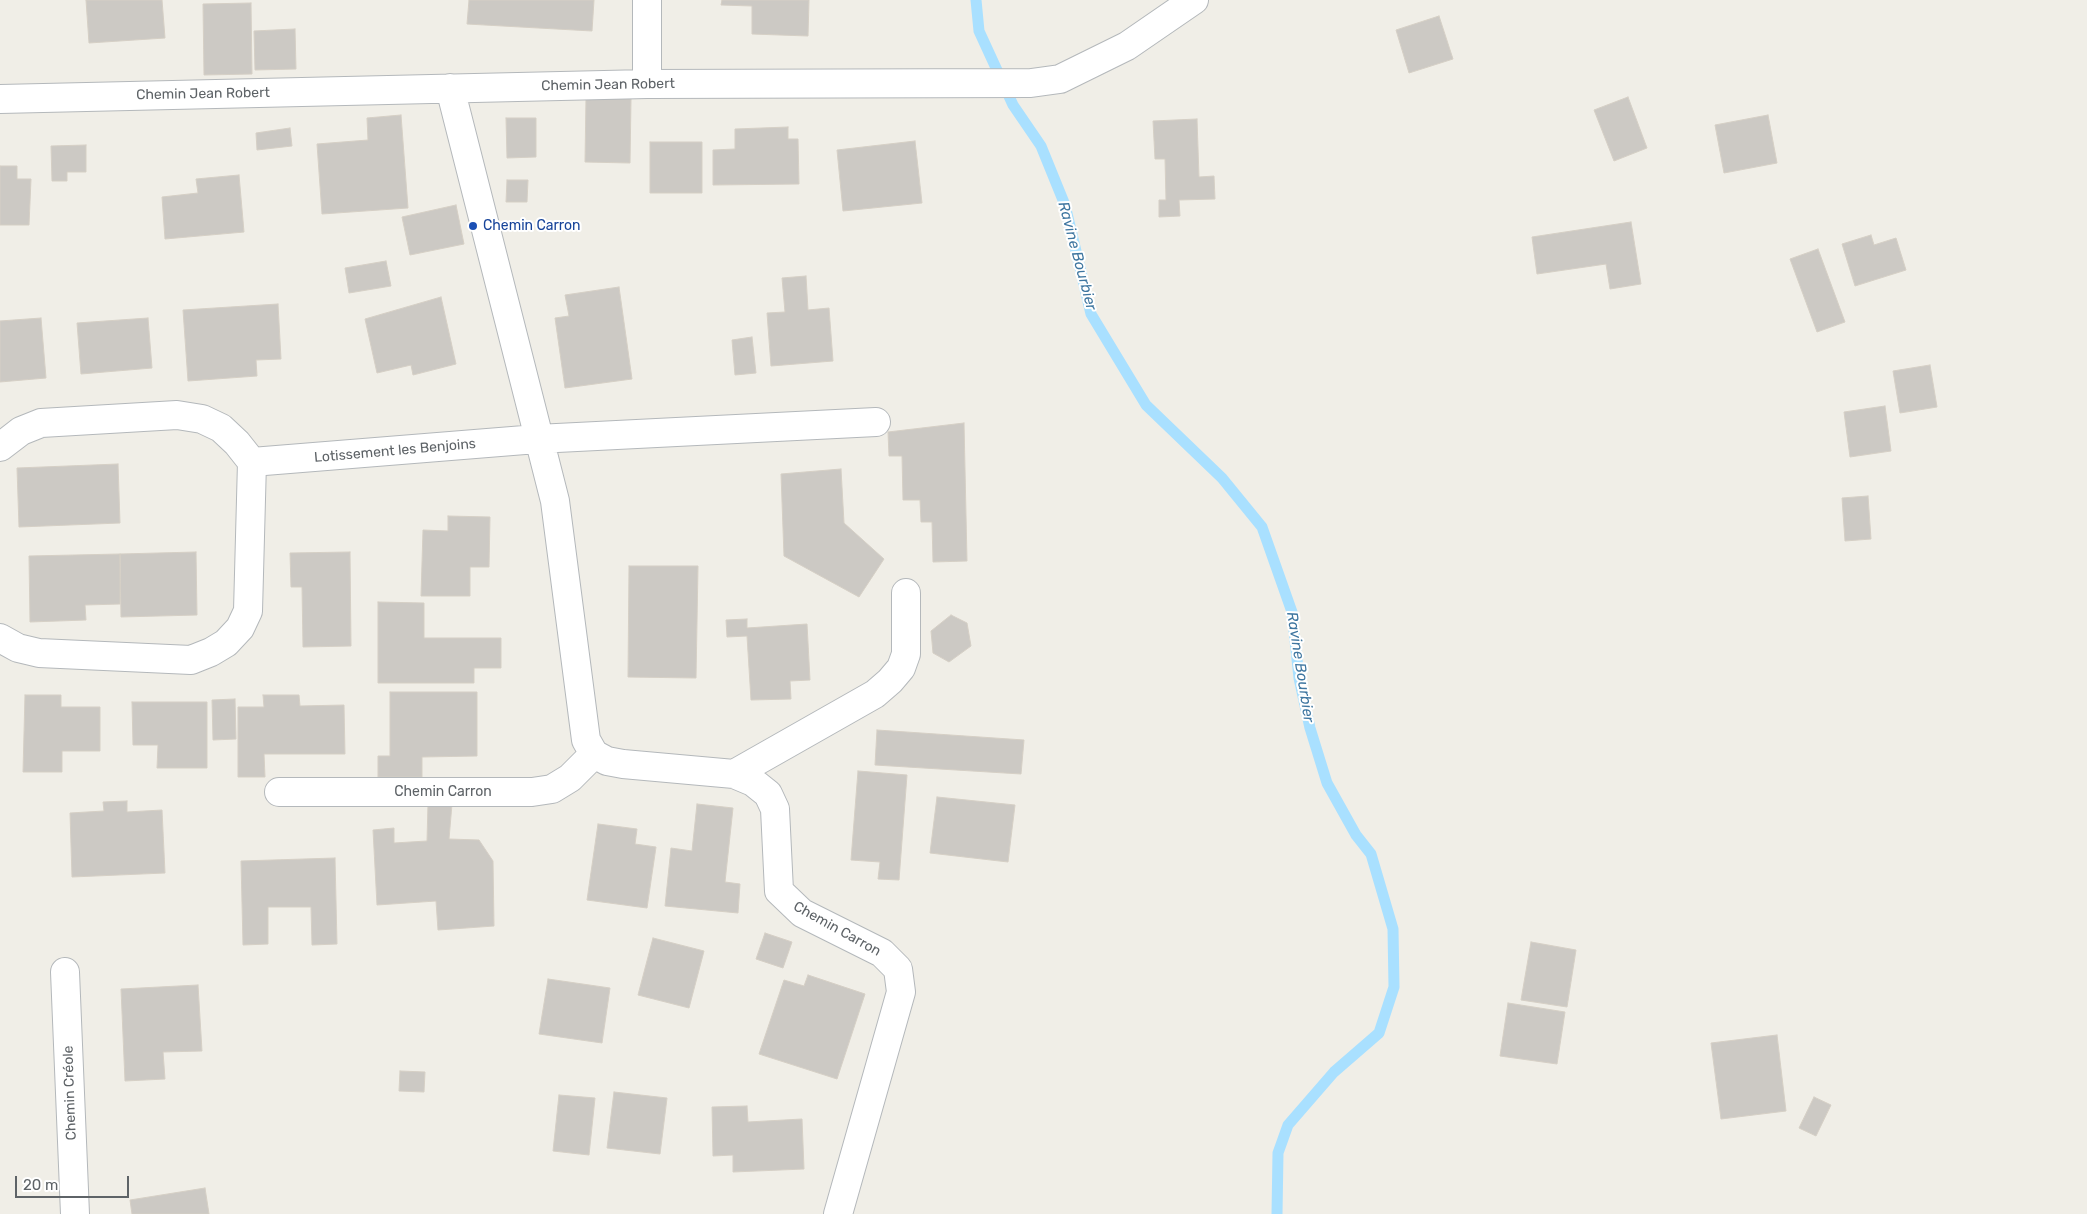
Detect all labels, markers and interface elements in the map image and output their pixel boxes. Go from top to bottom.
street label: Chemin Jean Robert [541,75,675,95]
street label: Chemin Jean Robert [136,84,270,104]
water label: Ravine Bourbier [1054,200,1100,312]
place label: Chemin Carron [483,218,581,234]
marker: Chemin Carron [467,220,479,232]
street label: Lotissement les Benjoins [313,436,477,466]
water label: Ravine Bourbier [1282,610,1318,724]
street label: Chemin Carron [394,784,492,800]
street label: Chemin Carron [790,898,884,960]
street label: Chemin Créole [60,1045,80,1141]
scale bar [18,1166,131,1198]
text: 20 m [23,1176,58,1194]

